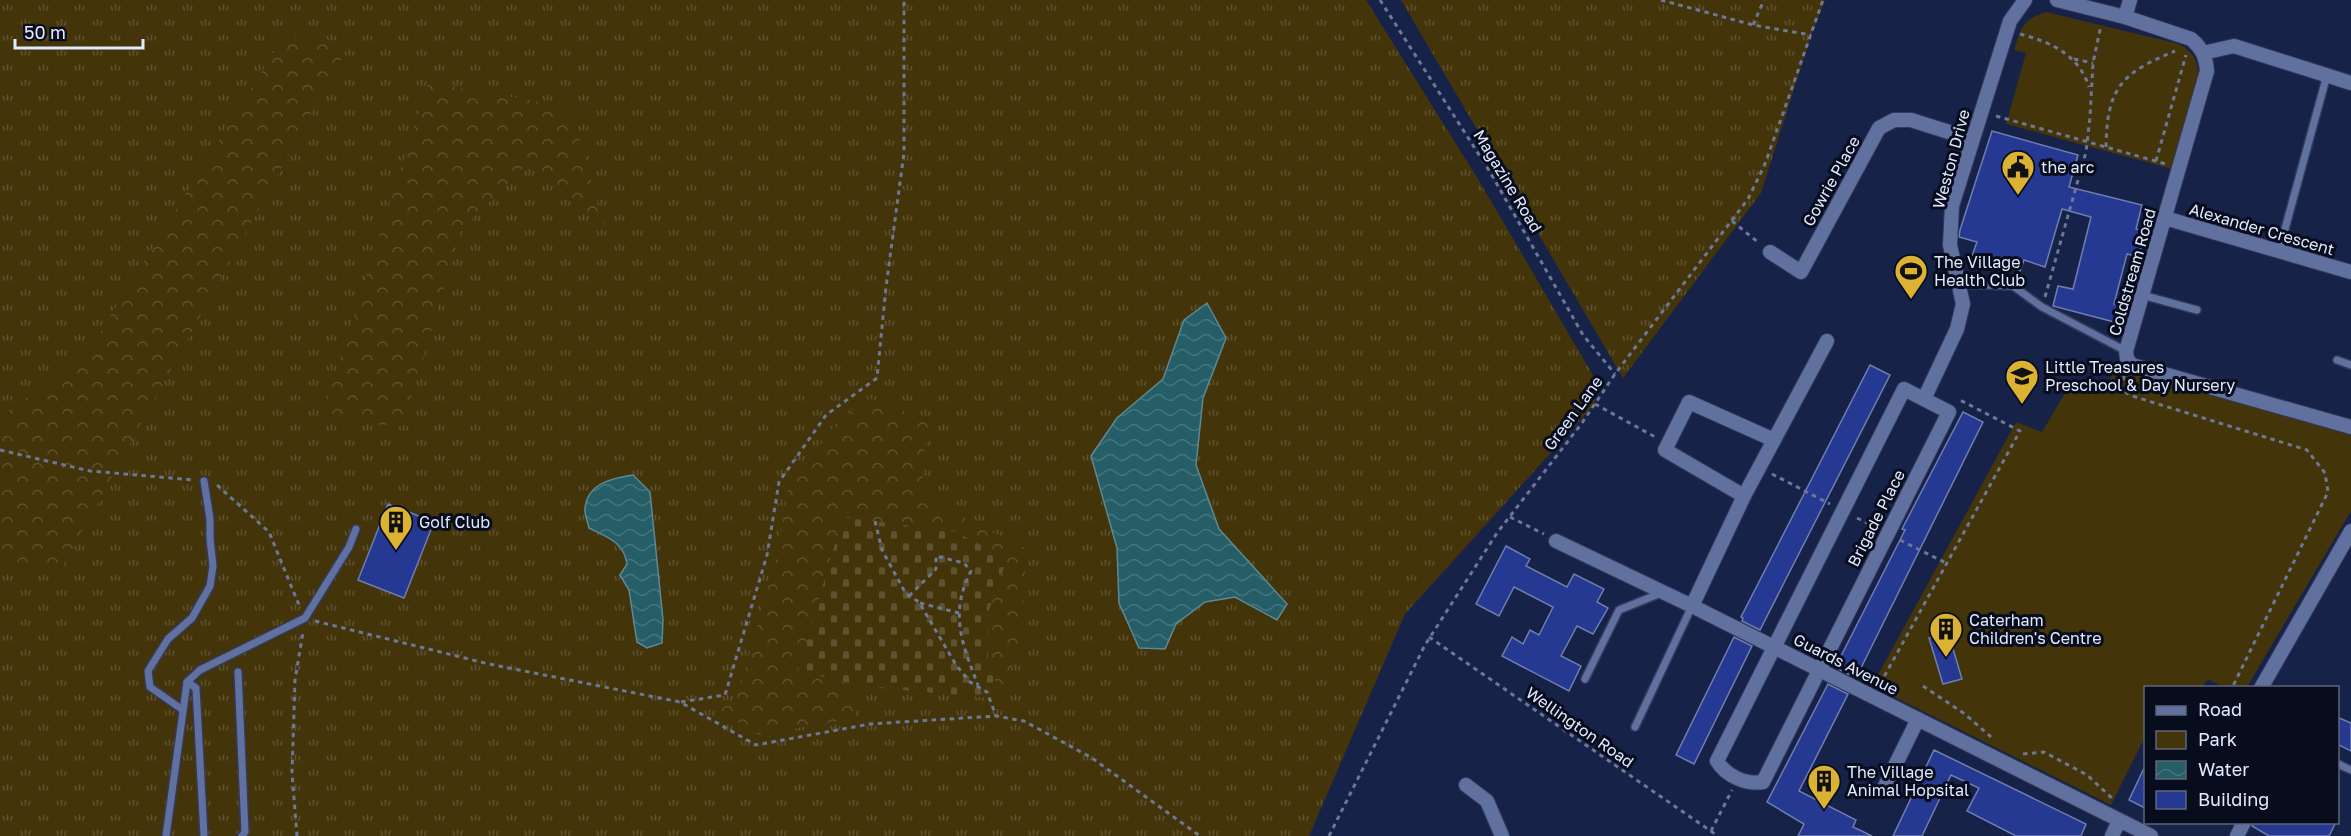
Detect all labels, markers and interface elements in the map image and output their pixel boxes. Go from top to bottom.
scale bar [15,12,142,50]
text: 50 m [24,21,66,43]
street label: Weston Drive [1928,107,1974,211]
street label: Magazine Road [1469,126,1547,236]
street label: Gowrie Place [1798,132,1864,230]
public building icon: the arc [2000,149,2036,196]
place label: the arc [2041,157,2095,177]
street label: Alexander Crescent [2187,199,2337,259]
street label: Coldstream Road [2104,206,2160,338]
place label: The Village Health Club [1934,252,2025,290]
sports icon: The Village Health Club [1893,253,1929,300]
place label: Little Treasures Preschool & Day Nursery [2045,357,2235,395]
school or university icon: Little Treasures Preschool & Day Nursery [2004,358,2040,405]
street label: Green Lane [1539,372,1607,454]
street label: Brigade Place [1843,466,1909,570]
building icon: Golf Club [378,504,414,551]
place label: Golf Club [419,512,490,532]
place label: Caterham Children's Centre [1969,610,2101,648]
building icon: Caterham Children's Centre [1928,611,1964,658]
street label: Guards Avenue [1790,629,1902,699]
street label: Wellington Road [1522,682,1638,772]
legend [2144,686,2339,824]
text: Road [2198,698,2242,720]
text: Park [2198,728,2237,750]
text: Water [2198,758,2249,780]
place label: The Village Animal Hopsital [1847,762,1969,800]
building icon: The Village Animal Hopsital [1806,763,1842,810]
text: Building [2198,788,2269,810]

